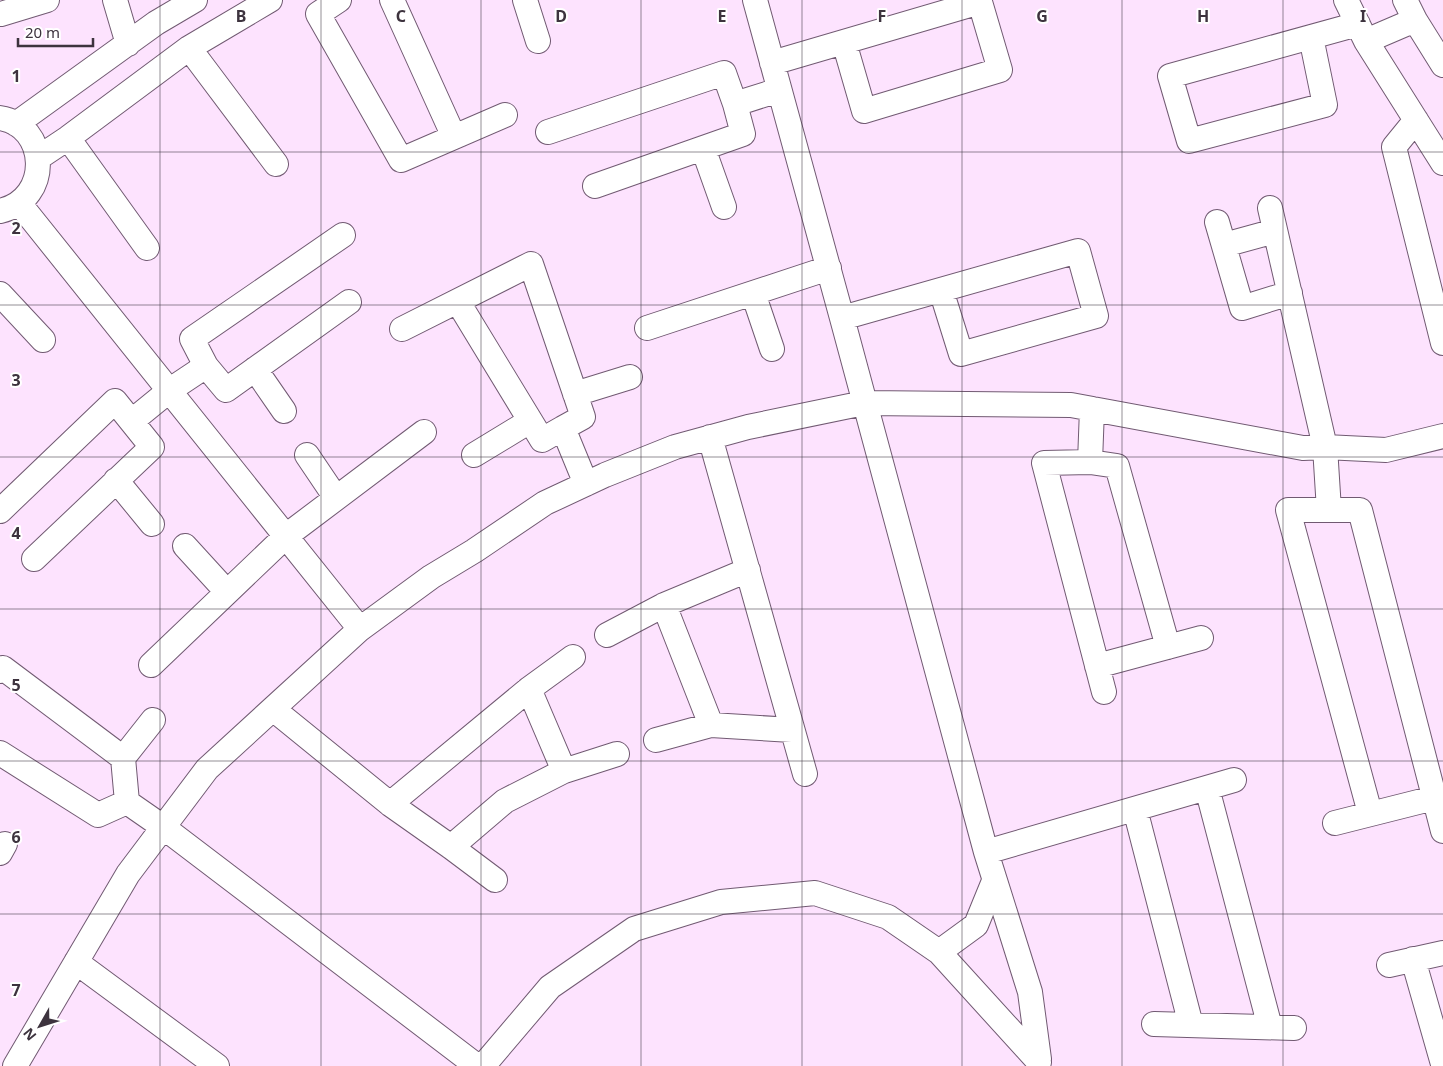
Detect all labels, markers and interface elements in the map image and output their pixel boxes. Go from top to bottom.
text: B [236,5,246,27]
text: C [396,5,406,27]
text: D [555,5,567,27]
text: E [718,5,727,27]
text: F [878,5,886,27]
text: G [1036,5,1048,27]
text: H [1197,5,1209,27]
text: I [1360,5,1366,27]
scale bar [18,15,92,47]
text: 20 m [25,22,60,42]
text: 1 [11,65,21,87]
text: 2 [11,217,21,239]
text: 3 [11,369,21,391]
text: 4 [11,522,21,544]
text: 5 [11,674,21,696]
text: 6 [11,826,21,848]
text: 7 [11,979,21,1001]
north arrow [15,1001,65,1051]
text: N [19,1024,40,1045]

